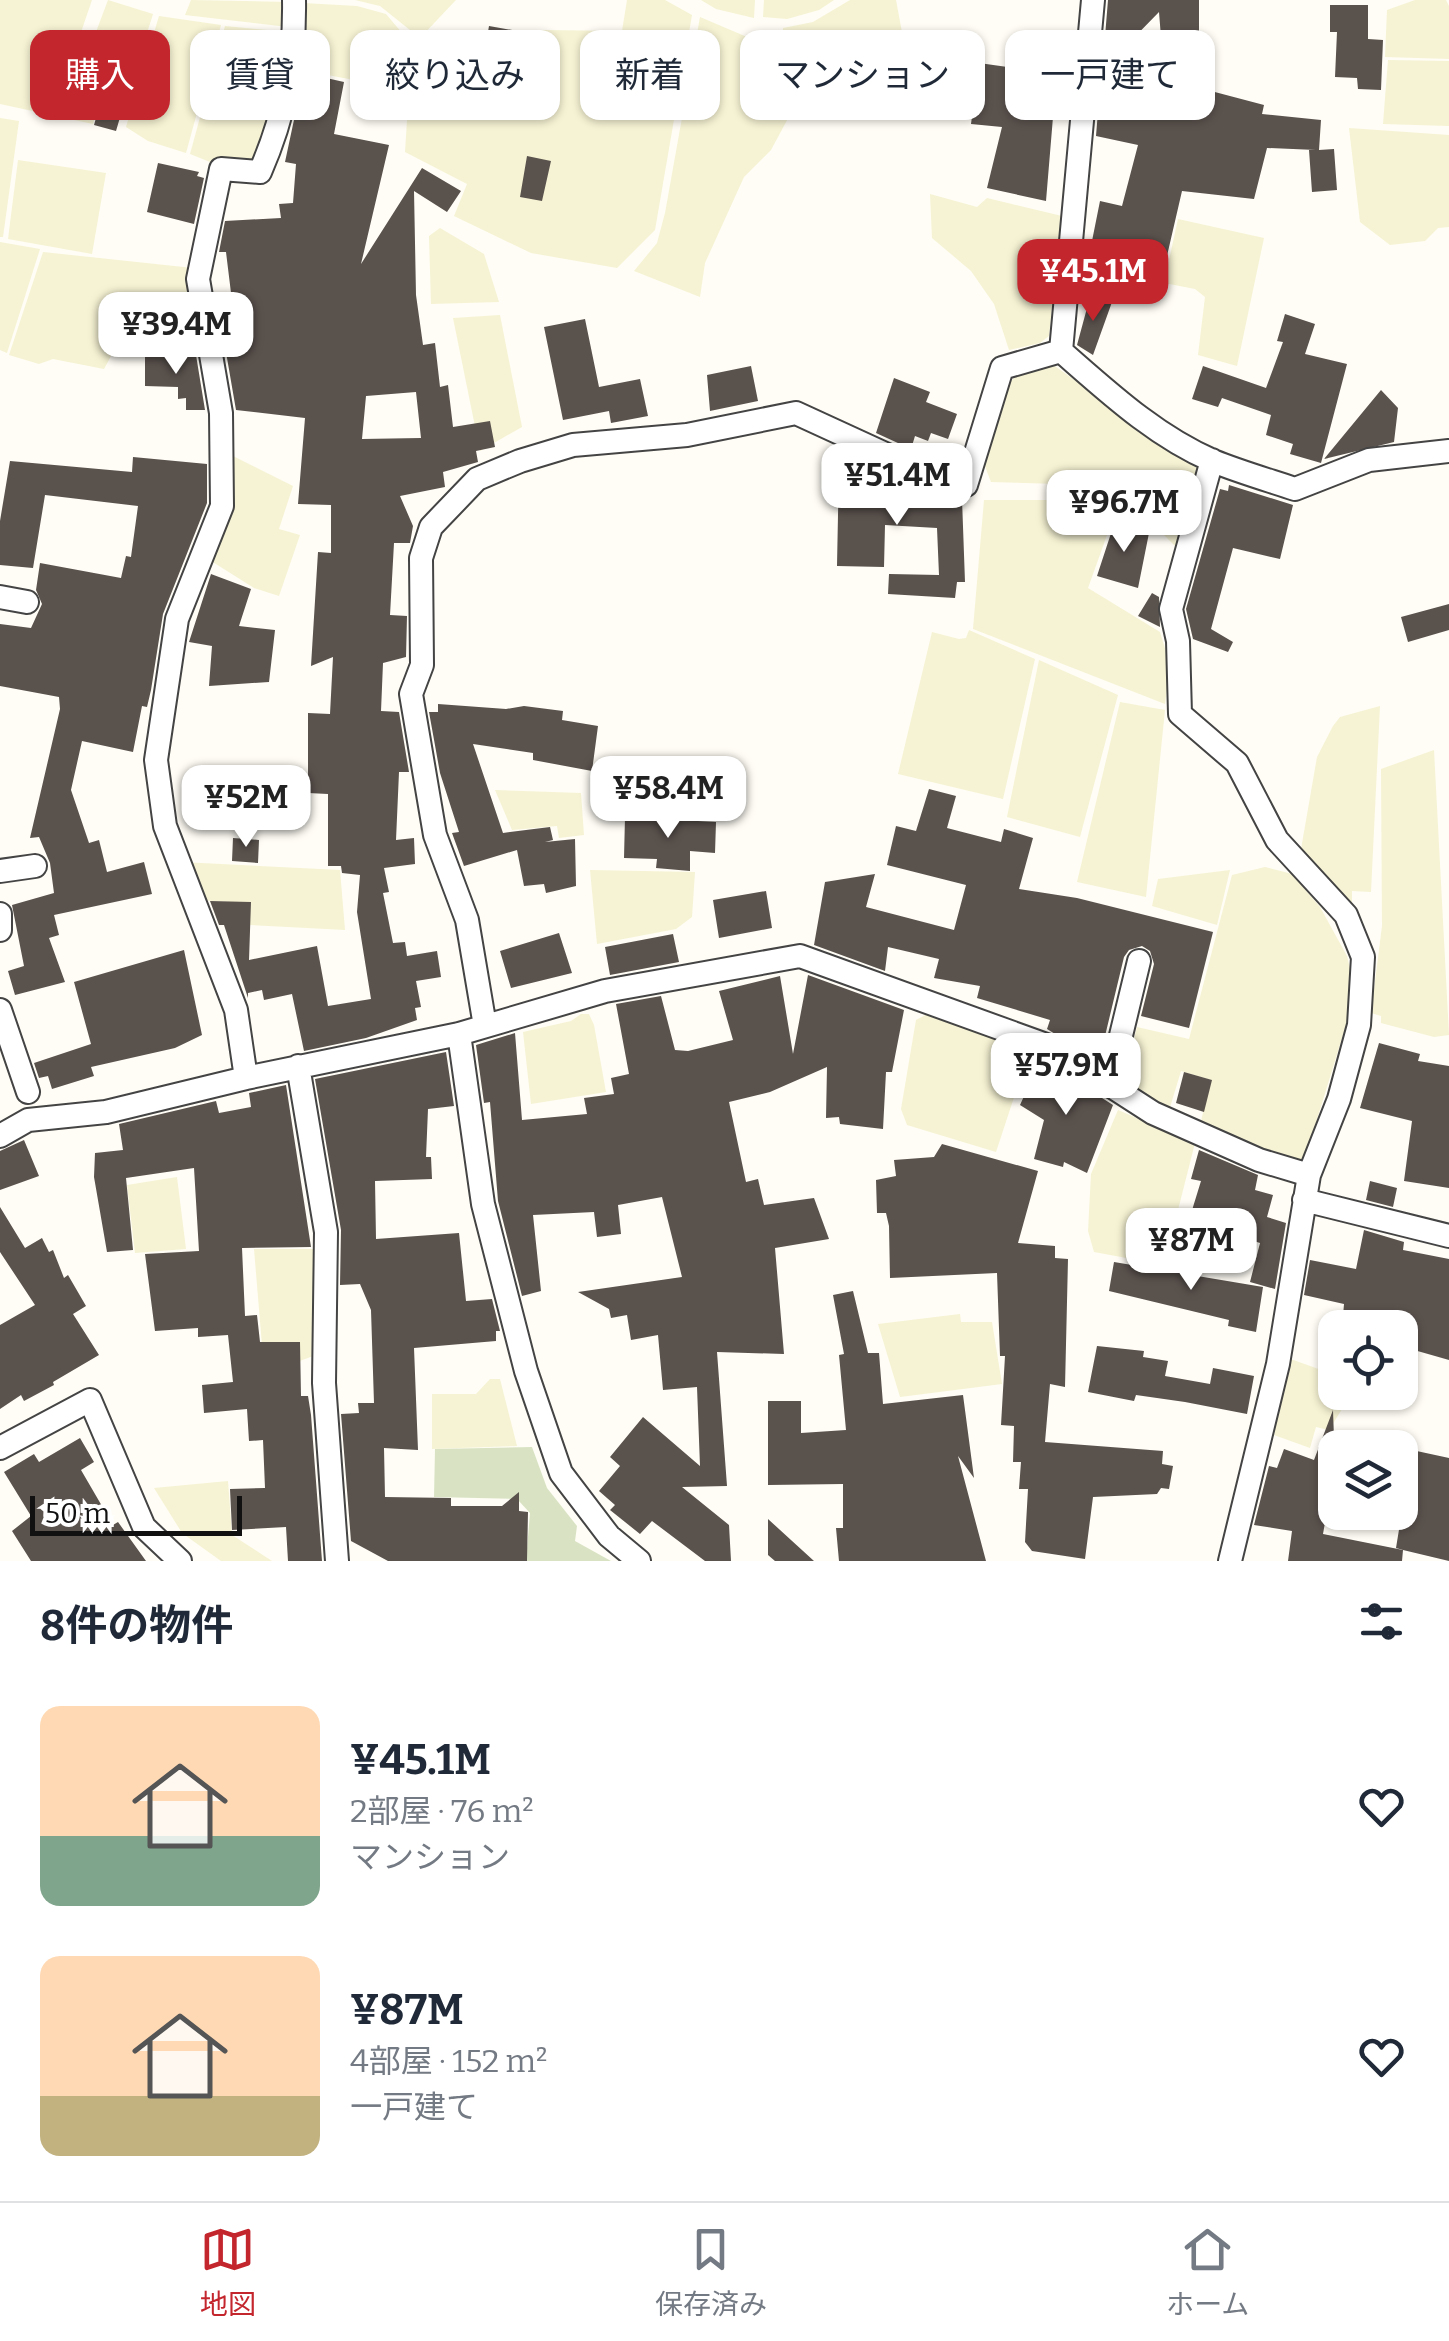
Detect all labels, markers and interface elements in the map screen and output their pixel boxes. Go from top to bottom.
chip: 購入 [30,30,170,120]
chip: 賃貸 [190,30,330,120]
chip: 絞り込み [350,30,560,120]
chip: 新着 [580,30,720,120]
chip: マンション [740,30,985,120]
chip: 一戸建て [1005,30,1215,120]
pin: ¥45.1M [1012,239,1174,324]
text: ¥45.1M [1039,252,1147,290]
pin: ¥39.4M [95,292,257,377]
text: ¥39.4M [120,305,232,343]
pin: ¥51.4M [816,443,978,528]
text: ¥51.4M [843,456,951,494]
pin: ¥96.7M [1043,470,1205,555]
text: ¥96.7M [1069,483,1179,521]
pin: ¥58.4M [587,756,749,841]
pin: ¥52M [187,765,305,850]
text: ¥58.4M [612,769,724,807]
text: ¥52M [204,778,288,816]
pin: ¥57.9M [985,1033,1147,1118]
text: ¥57.9M [1013,1046,1119,1084]
pin: ¥87M [1132,1208,1250,1293]
text: ¥87M [1148,1221,1234,1259]
map controls [1318,1310,1418,1530]
button: locate [1318,1310,1418,1410]
button: layers [1318,1430,1418,1530]
scale bar [30,1491,242,1536]
text: 50 m [45,1497,110,1530]
icon: filters [1354,1594,1409,1649]
text: 8件の物件 [40,1601,233,1651]
text: ¥45.1M [350,1735,491,1785]
icon: home [120,1746,240,1866]
icon: heart [1354,1779,1409,1834]
text: 2部屋 · 76 m² [350,1792,534,1830]
text: マンション [350,1838,510,1876]
text: ¥87M [350,1985,464,2035]
icon: home [120,1996,240,2116]
icon: heart [1354,2029,1409,2084]
text: 4部屋 · 152 m² [350,2042,547,2080]
text: 一戸建て [350,2088,478,2126]
tab: 地図 [200,2222,256,2322]
tab: 保存済み [655,2222,767,2322]
tab: ホーム [1166,2222,1249,2322]

